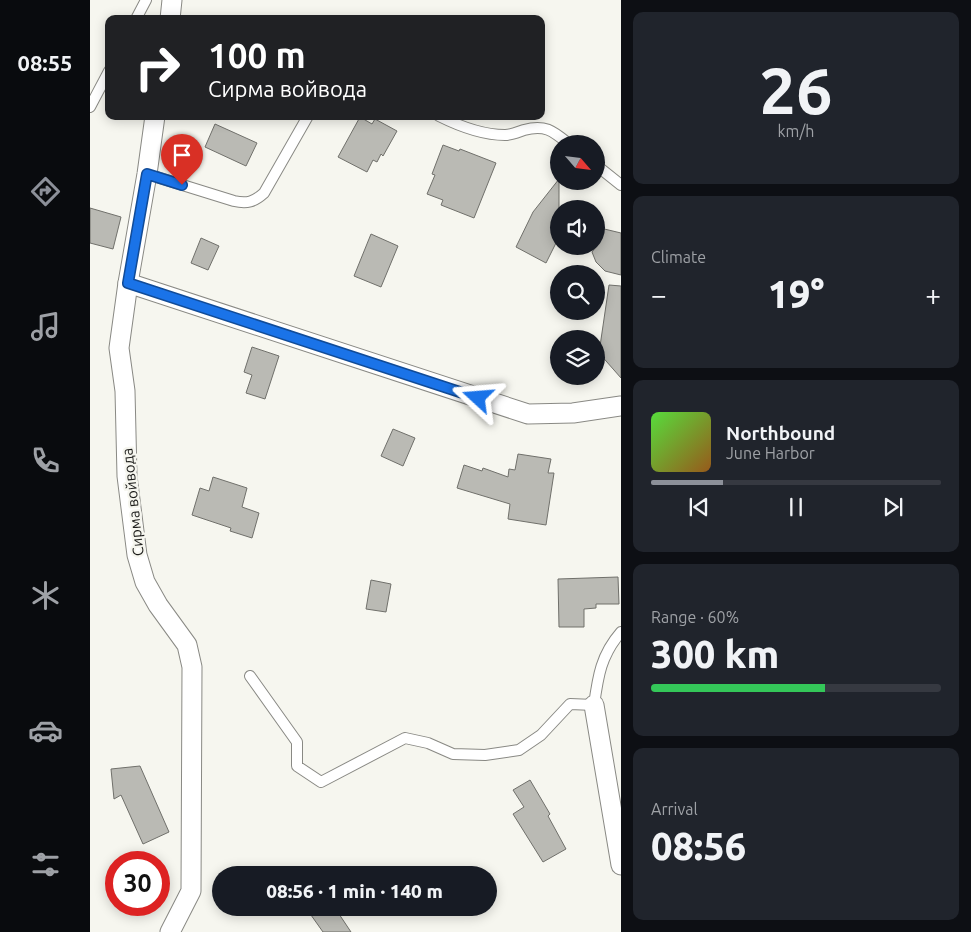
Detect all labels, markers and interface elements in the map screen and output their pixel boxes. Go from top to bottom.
icon: right [125,35,190,100]
text: 100 m [208,35,306,75]
text: 08:55 [17,50,73,75]
text: 26 [759,53,833,126]
text: Сирма войвода [208,76,367,101]
text: km/h [778,122,814,140]
pin [161,134,203,185]
north arrow [550,135,605,190]
map controls [550,135,605,385]
icon: arrive [168,141,196,169]
icon: directions [28,174,63,209]
button: sound [550,200,605,255]
text: Climate [651,248,706,266]
button: search [550,265,605,320]
text: 19° [768,273,824,315]
text: − [651,279,667,310]
text: + [925,279,941,310]
icon: music [28,309,63,344]
button: layers [550,330,605,385]
position arrow [451,371,503,423]
text: Northbound [726,422,835,444]
icon: phone [28,443,63,478]
text: June Harbor [726,444,815,462]
street label: Сирма войвода [118,447,147,557]
icon: previous [685,493,713,521]
icon: pause [782,493,810,521]
icon: next [879,493,907,521]
icon: climate [28,578,63,613]
text: Range · 60% [651,608,739,626]
text: 300 km [651,633,779,675]
icon: car [28,713,63,748]
text: Arrival [651,800,698,818]
text: 08:56 [651,825,746,867]
icon: filters [28,847,63,882]
speed limit sign: 30 [105,851,170,916]
text: 08:56 · 1 min · 140 m [266,880,443,902]

